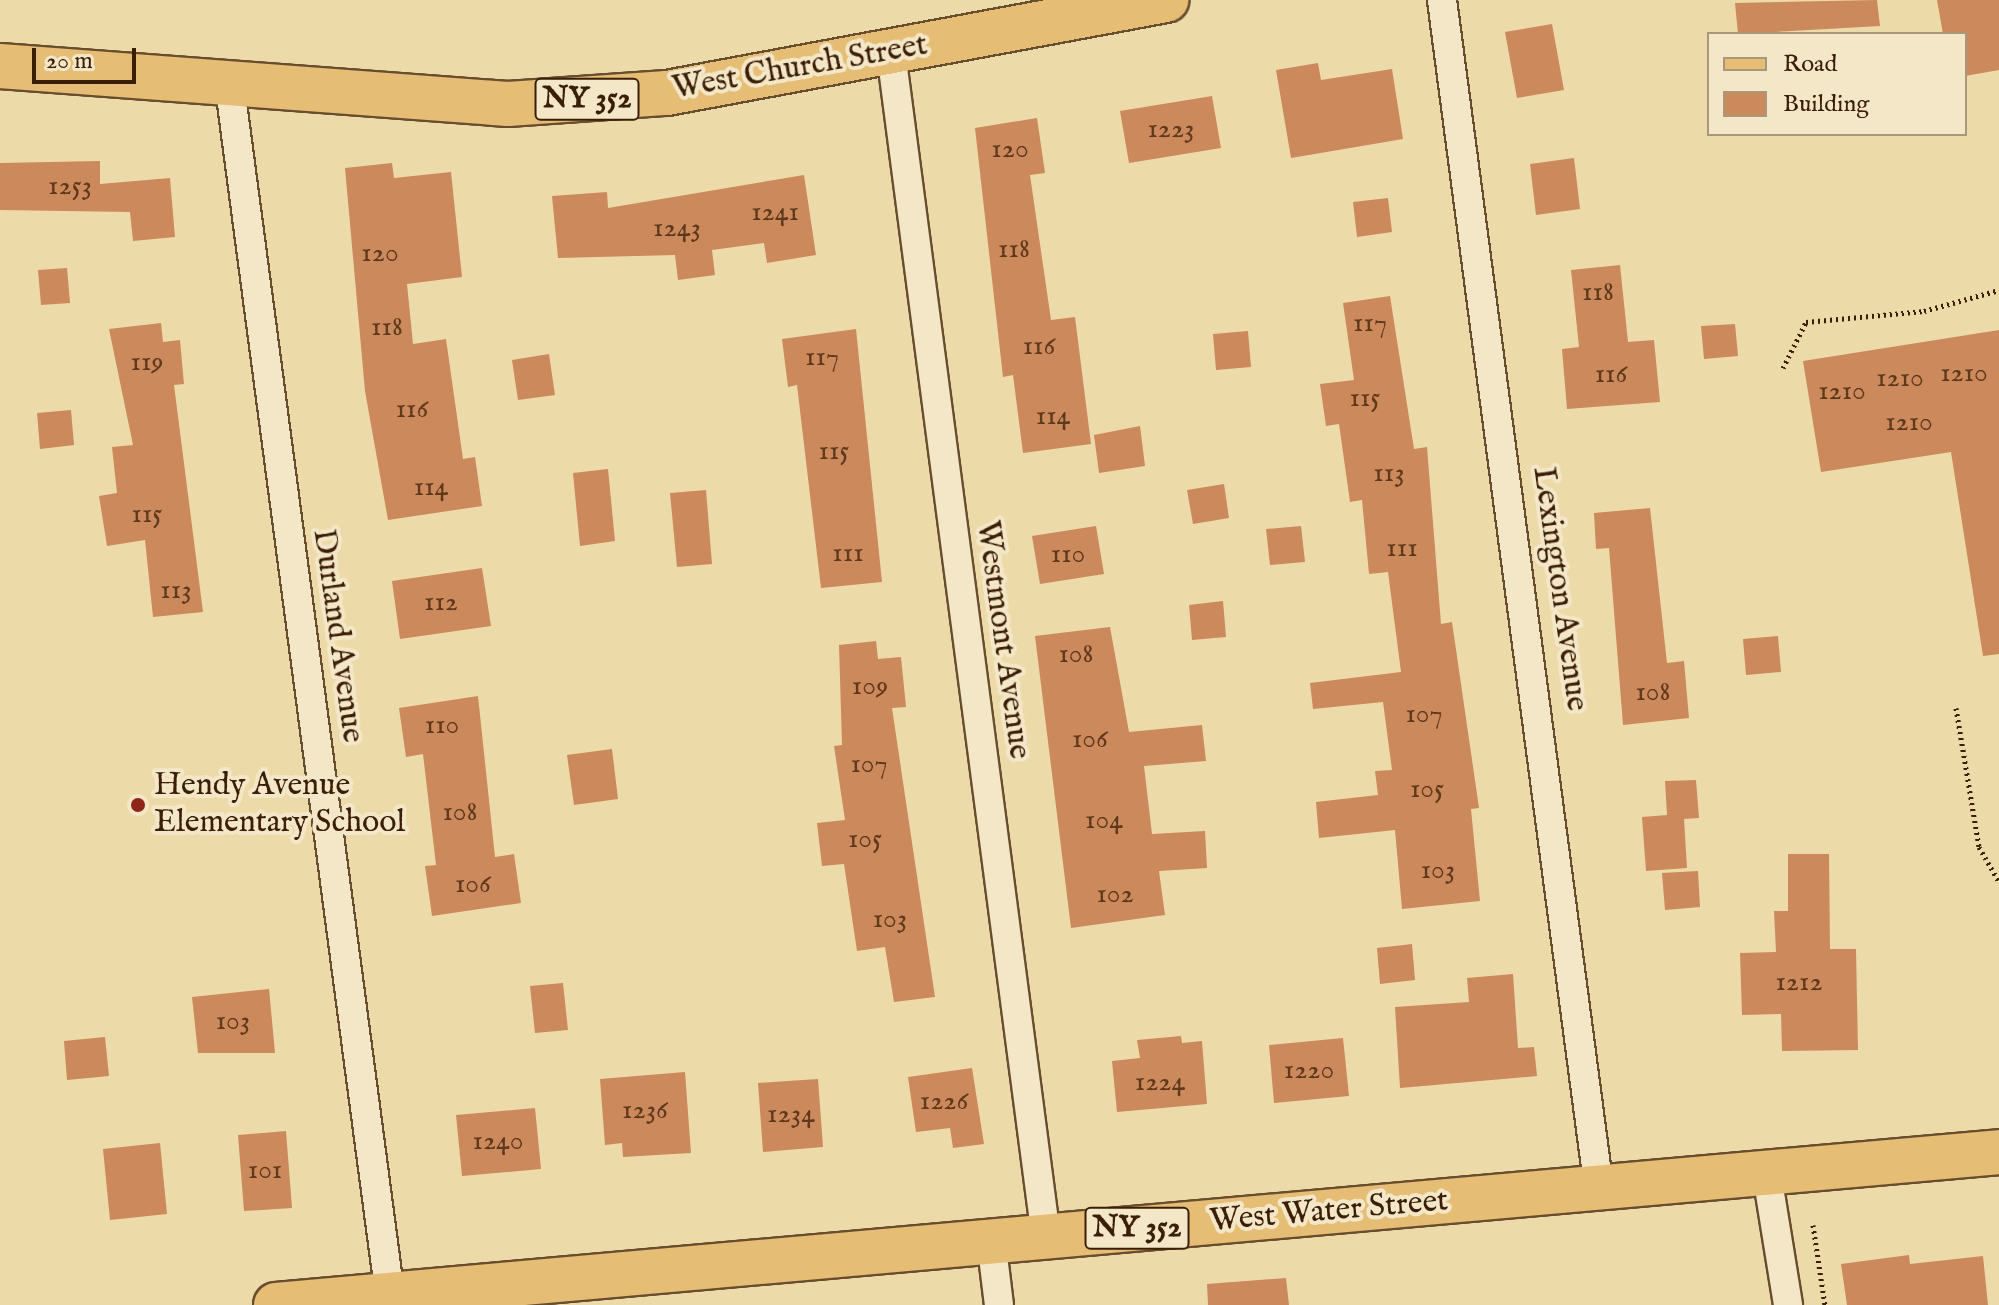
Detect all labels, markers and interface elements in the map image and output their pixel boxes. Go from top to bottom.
street label: West Church Street [670,27,930,109]
scale bar [36,32,140,82]
legend [1707,32,1967,136]
text: 20 m [46,46,93,77]
text: Road [1783,49,1837,80]
road number: NY 352 [533,73,641,125]
text: Building [1783,89,1869,120]
house number: 1223 [1147,113,1195,147]
house number: 120 [991,133,1029,167]
house number: 1253 [48,170,92,204]
house number: 1241 [751,196,799,230]
house number: 1243 [653,212,701,246]
house number: 118 [998,233,1030,267]
house number: 120 [361,237,399,271]
house number: 118 [1582,276,1614,310]
house number: 117 [1353,307,1387,341]
house number: 118 [371,311,403,345]
house number: 116 [1023,330,1055,364]
house number: 117 [805,341,839,375]
house number: 119 [130,346,164,380]
house number: 1210 [1940,357,1988,391]
house number: 116 [1595,358,1627,392]
house number: 1210 [1876,362,1924,396]
house number: 1210 [1818,375,1866,409]
house number: 115 [1349,382,1381,416]
house number: 116 [396,393,428,427]
house number: 114 [1036,400,1070,434]
house number: 1210 [1885,406,1933,440]
house number: 115 [818,435,850,469]
house number: 113 [1373,457,1405,491]
street label: Lexington Avenue [1523,464,1595,714]
house number: 114 [414,471,448,505]
house number: 115 [131,498,163,532]
street label: Westmont Avenue [966,518,1038,762]
street label: Durland Avenue [303,527,371,745]
house number: 111 [1386,532,1418,566]
house number: 111 [832,537,864,571]
house number: 110 [1051,538,1085,572]
house number: 113 [160,574,192,608]
house number: 112 [424,586,458,620]
house number: 108 [1058,638,1094,672]
house number: 109 [852,670,888,704]
house number: 108 [1635,676,1671,710]
house number: 107 [1405,698,1443,732]
house number: 110 [425,709,459,743]
house number: 106 [1072,723,1108,757]
house number: 107 [850,748,888,782]
place label: Hendy Avenue Elementary School [154,768,405,843]
house number: 105 [1410,773,1444,807]
marker: Hendy Avenue Elementary School [129,796,147,814]
house number: 108 [442,796,478,830]
house number: 104 [1085,804,1123,838]
house number: 105 [848,823,882,857]
house number: 103 [1421,854,1455,888]
house number: 106 [455,868,491,902]
house number: 102 [1096,878,1134,912]
house number: 103 [873,903,907,937]
house number: 1212 [1775,966,1823,1000]
house number: 103 [216,1005,250,1039]
house number: 1220 [1284,1054,1334,1088]
house number: 1224 [1135,1066,1185,1100]
house number: 1226 [920,1085,968,1119]
house number: 1236 [622,1094,668,1128]
house number: 1234 [767,1098,815,1132]
house number: 1240 [472,1125,524,1159]
house number: 101 [248,1154,282,1188]
street label: West Water Street [1208,1182,1450,1242]
road number: NY 352 [1083,1202,1191,1254]

